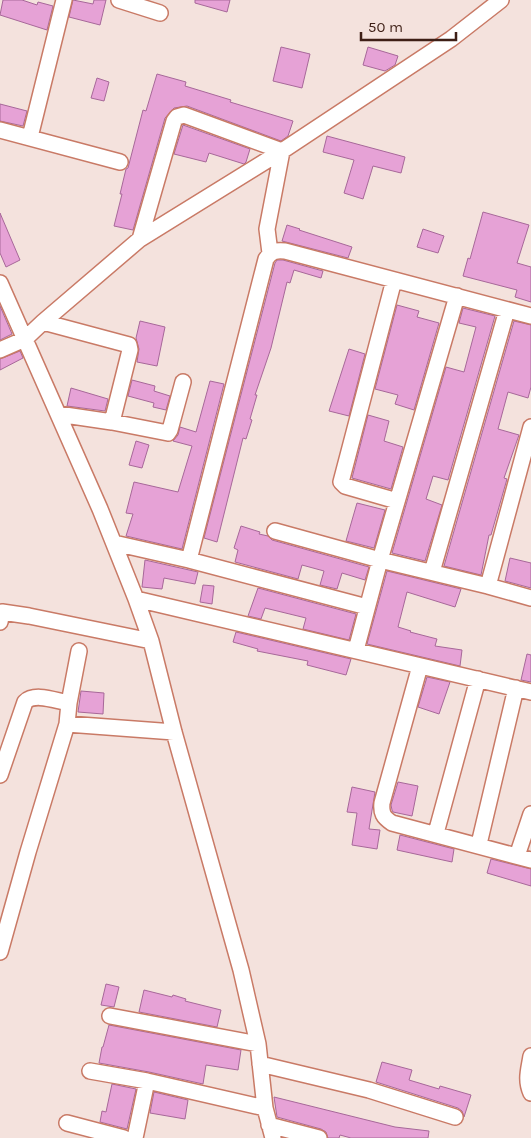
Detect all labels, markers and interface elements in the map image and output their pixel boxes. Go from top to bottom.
scale bar [361,10,456,42]
text: 50 m [368,18,403,36]

